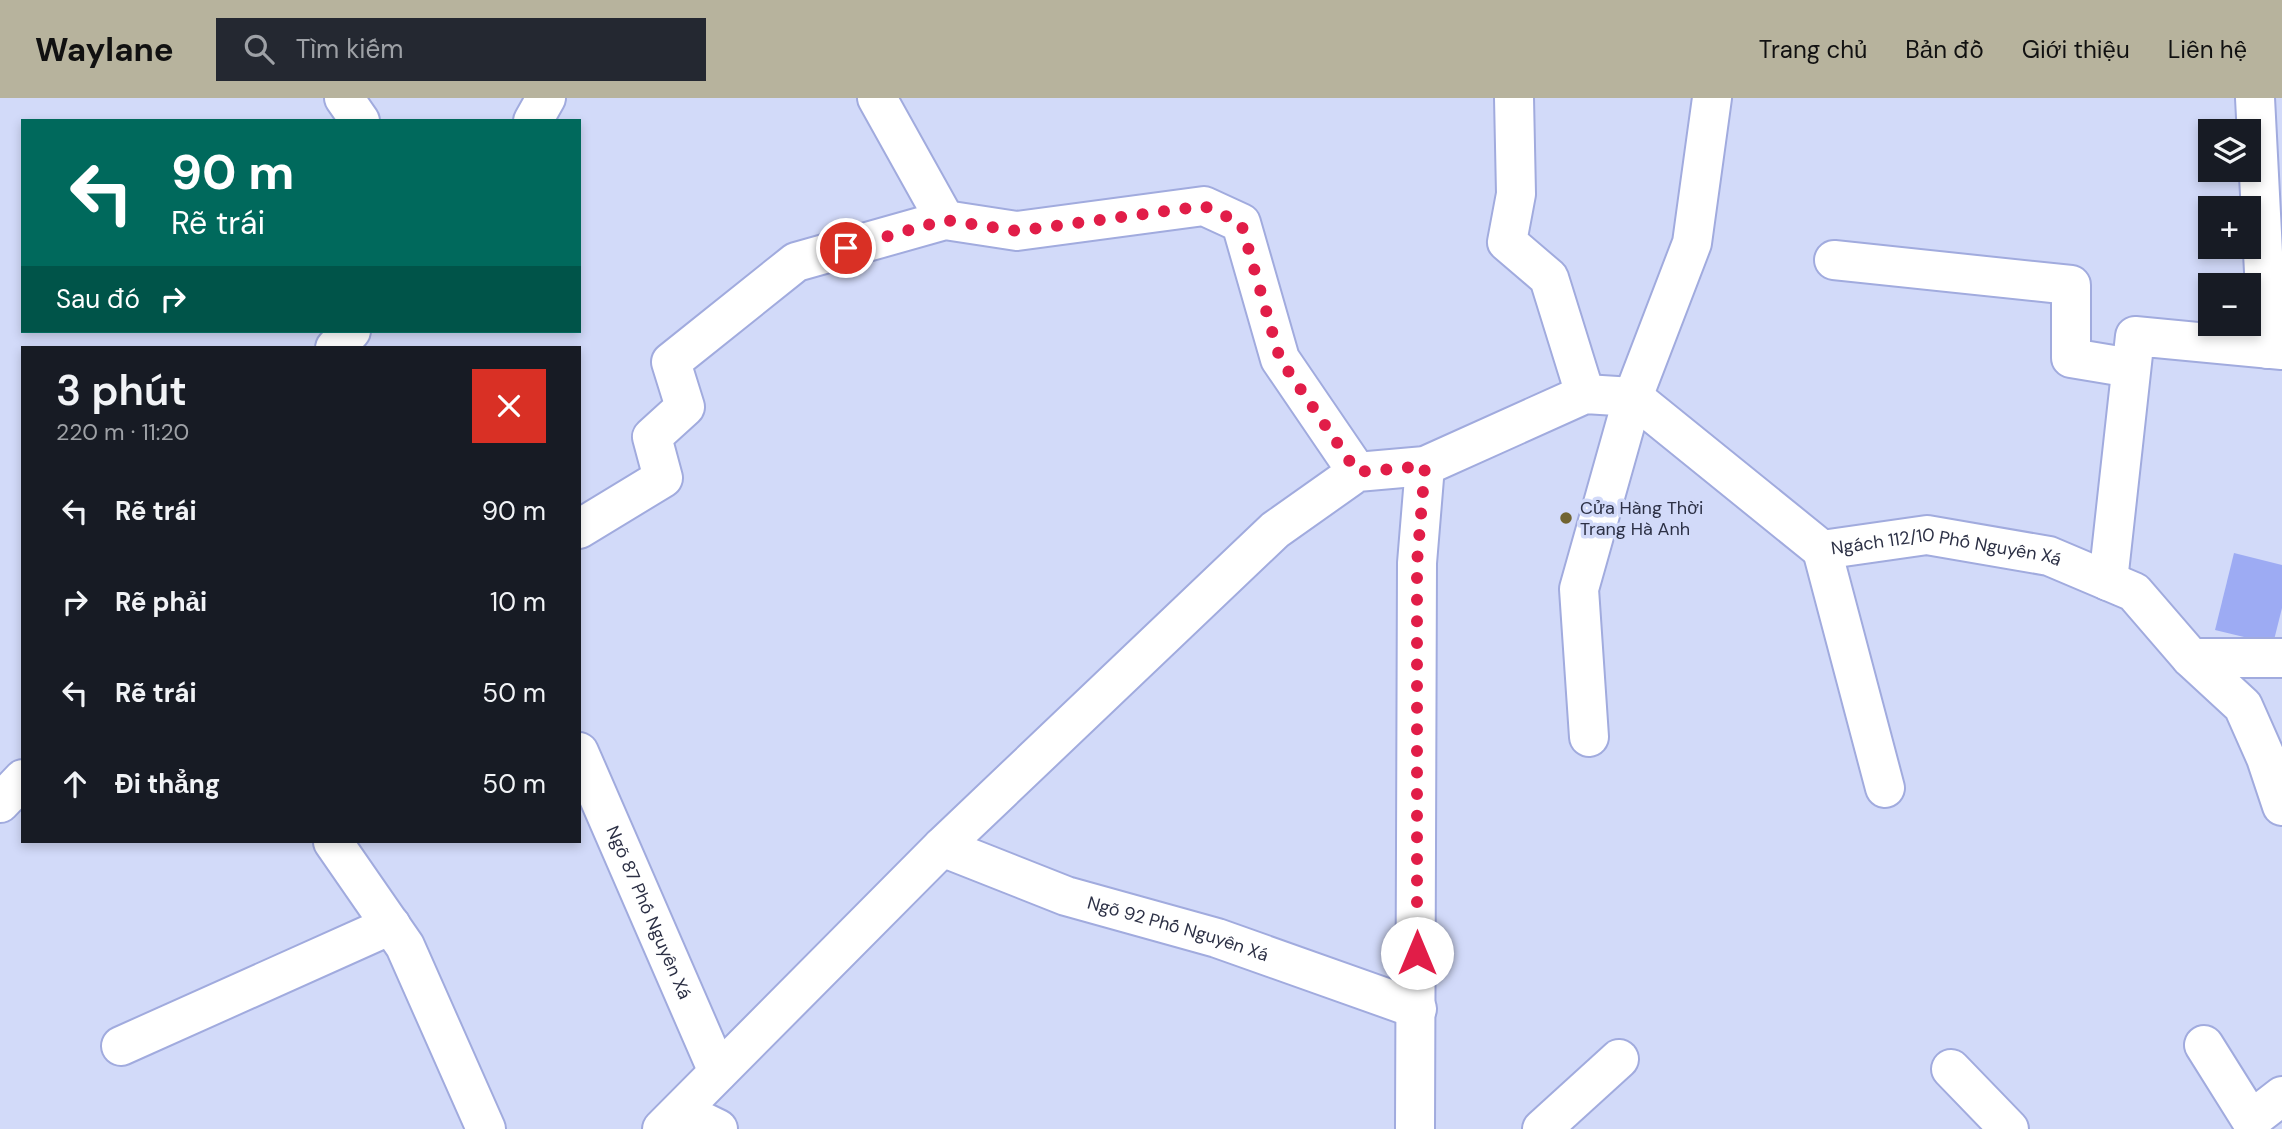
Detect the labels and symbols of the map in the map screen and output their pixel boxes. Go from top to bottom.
pin [816,218,876,278]
place label: Cửa Hàng Thời Trang Hà Anh [1580,496,1703,541]
marker: Cửa Hàng Thời Trang Hà Anh [1558,510,1574,526]
street label: Ngách 112/10 Phố Nguyên Xá [1829,522,2065,572]
street label: Ngõ 87 Phố Nguyên Xá [601,822,697,1003]
street label: Ngõ 92 Phố Nguyên Xá [1085,891,1272,967]
position arrow [1380,916,1454,990]

